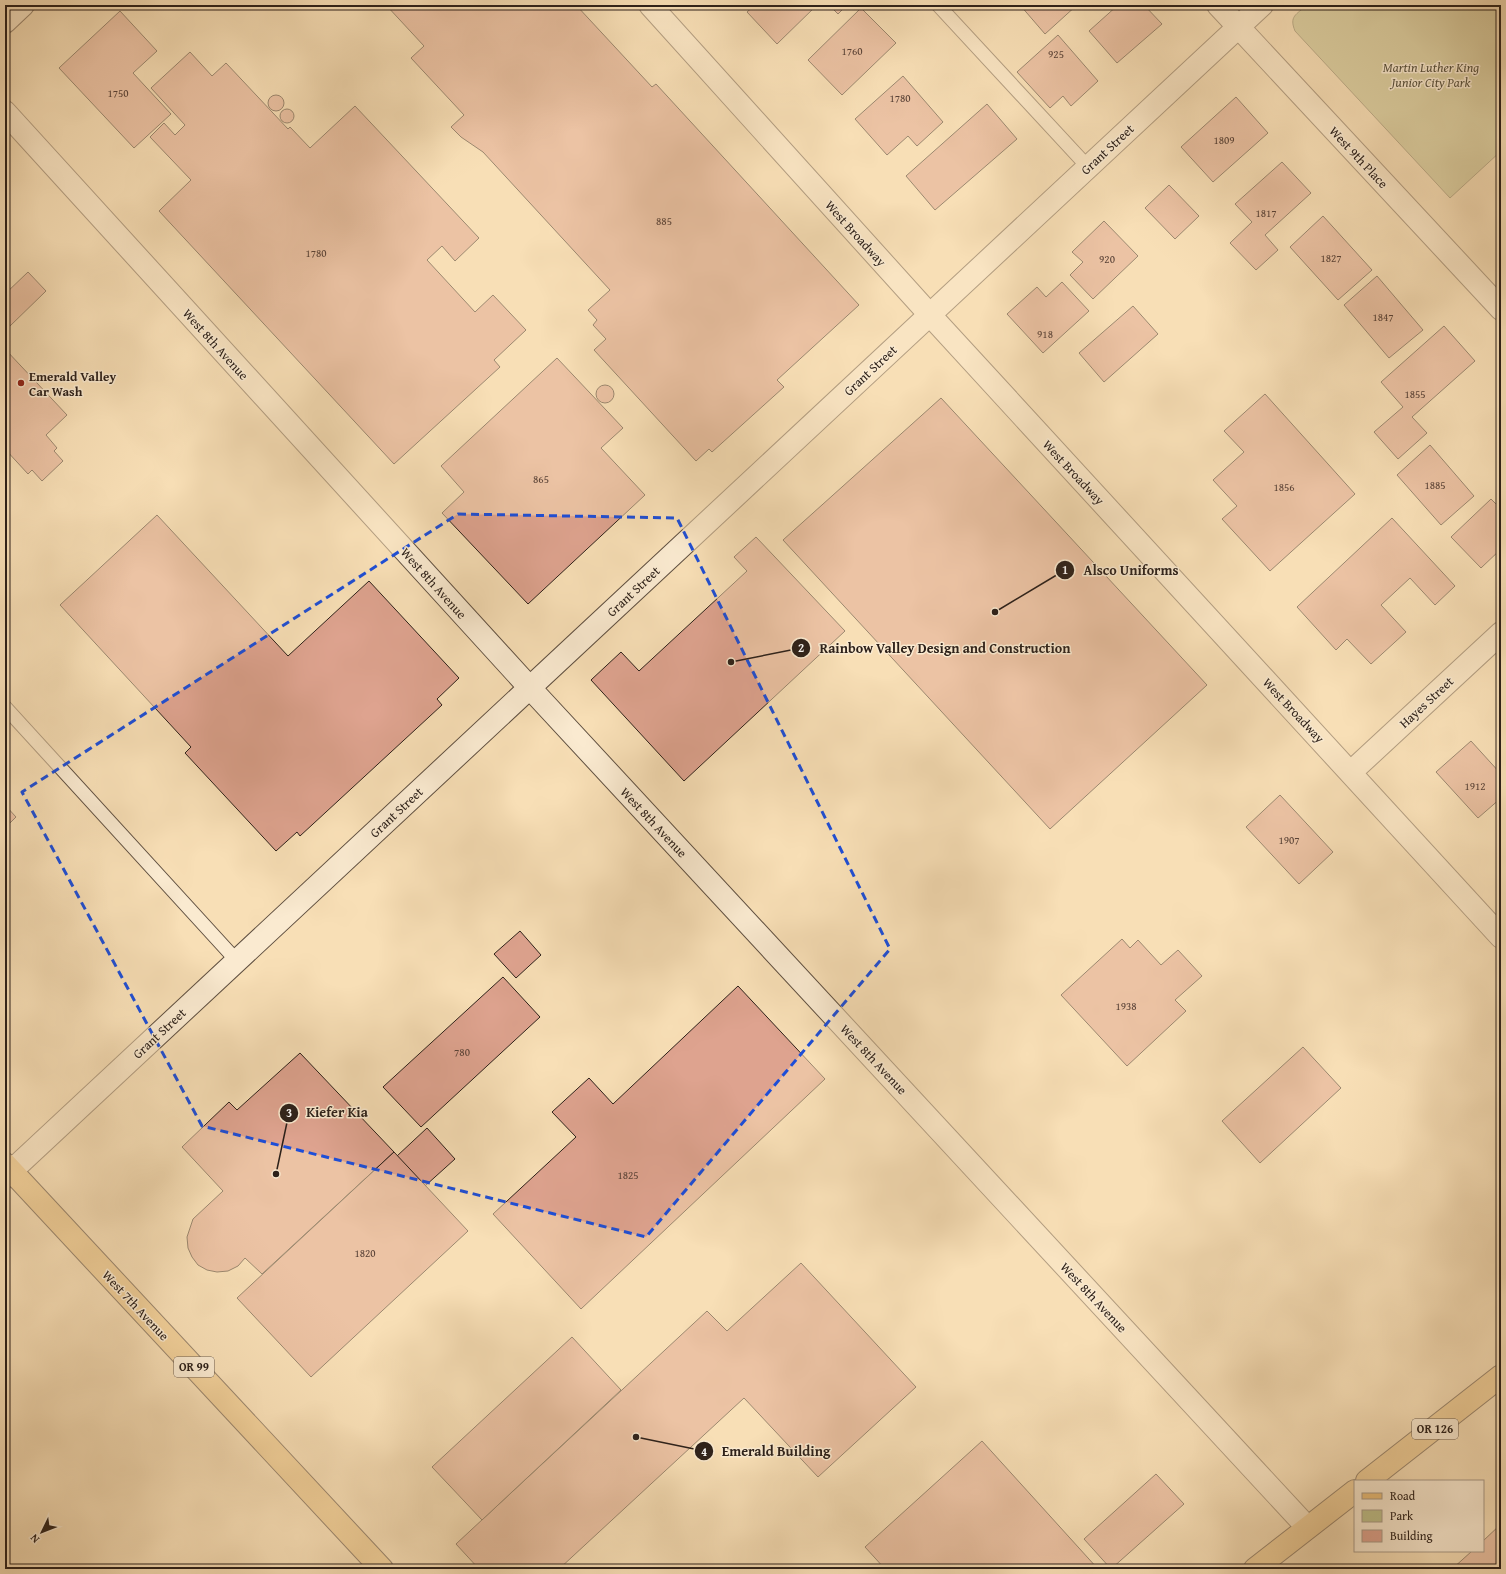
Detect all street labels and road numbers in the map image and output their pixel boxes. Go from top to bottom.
street label: Grant Street [1076,119,1138,179]
street label: West 9th Place [1325,122,1392,193]
street label: West Broadway [821,196,891,271]
street label: West 8th Avenue [178,304,253,384]
street label: Grant Street [839,340,901,400]
street label: West Broadway [1038,435,1109,510]
street label: West 8th Avenue [396,543,471,623]
street label: Grant Street [602,561,664,621]
street label: Hayes Street [1395,672,1458,733]
street label: West Broadway [1258,673,1329,748]
street label: Grant Street [365,782,427,842]
street label: West 8th Avenue [616,783,691,862]
street label: Grant Street [128,1003,190,1063]
street label: West 8th Avenue [836,1020,911,1099]
street label: West 8th Avenue [1056,1258,1131,1337]
street label: West 7th Avenue [98,1266,173,1345]
road number: OR 99 [174,1357,214,1377]
road number: OR 126 [1412,1419,1458,1439]

